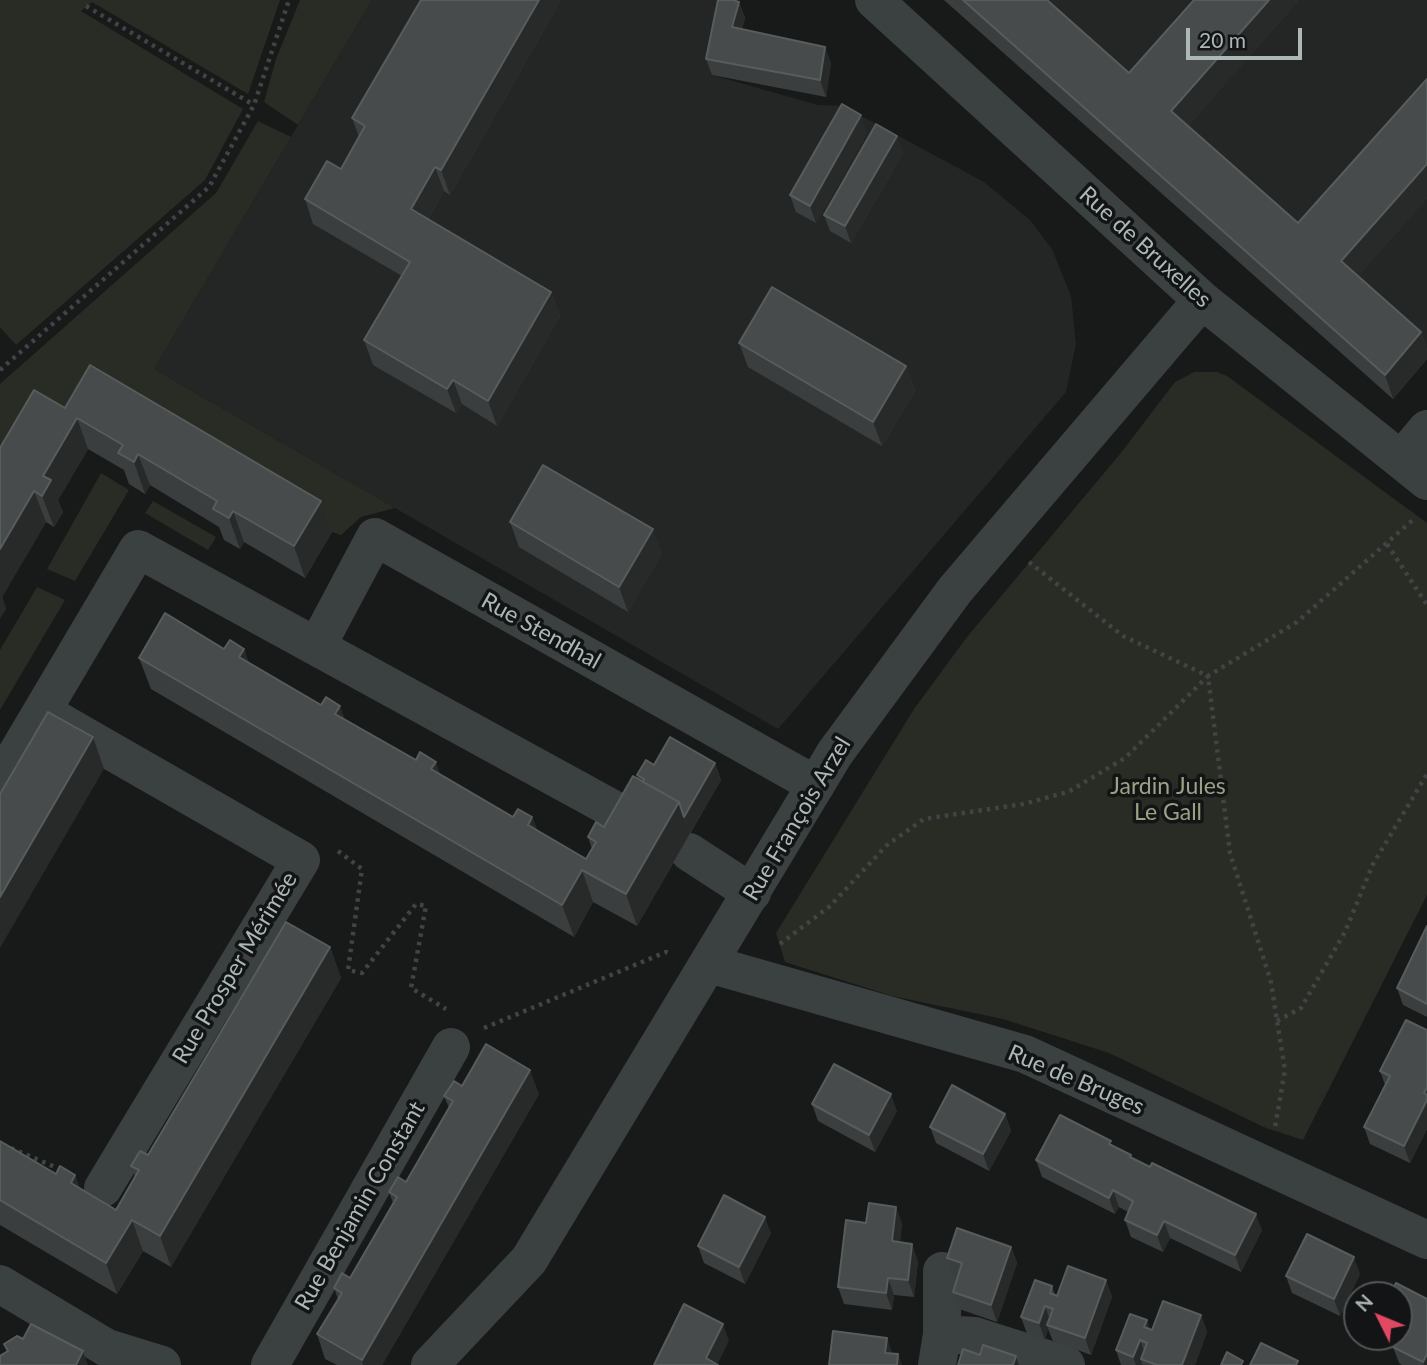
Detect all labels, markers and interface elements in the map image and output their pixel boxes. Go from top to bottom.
scale bar [1189,14,1304,58]
text: 20 m [1199,27,1246,52]
street label: Rue de Bruxelles [1074,181,1216,313]
street label: Rue Stendhal [476,587,606,675]
street label: Rue François Arzel [737,732,857,906]
park label: Jardin Jules Le Gall [1110,773,1226,827]
street label: Rue Prosper Mérimée [167,867,303,1069]
street label: Rue de Bruges [1004,1039,1148,1121]
street label: Rue Benjamin Constant [289,1097,431,1315]
north arrow [1343,1281,1413,1351]
text: N [1350,1290,1377,1316]

